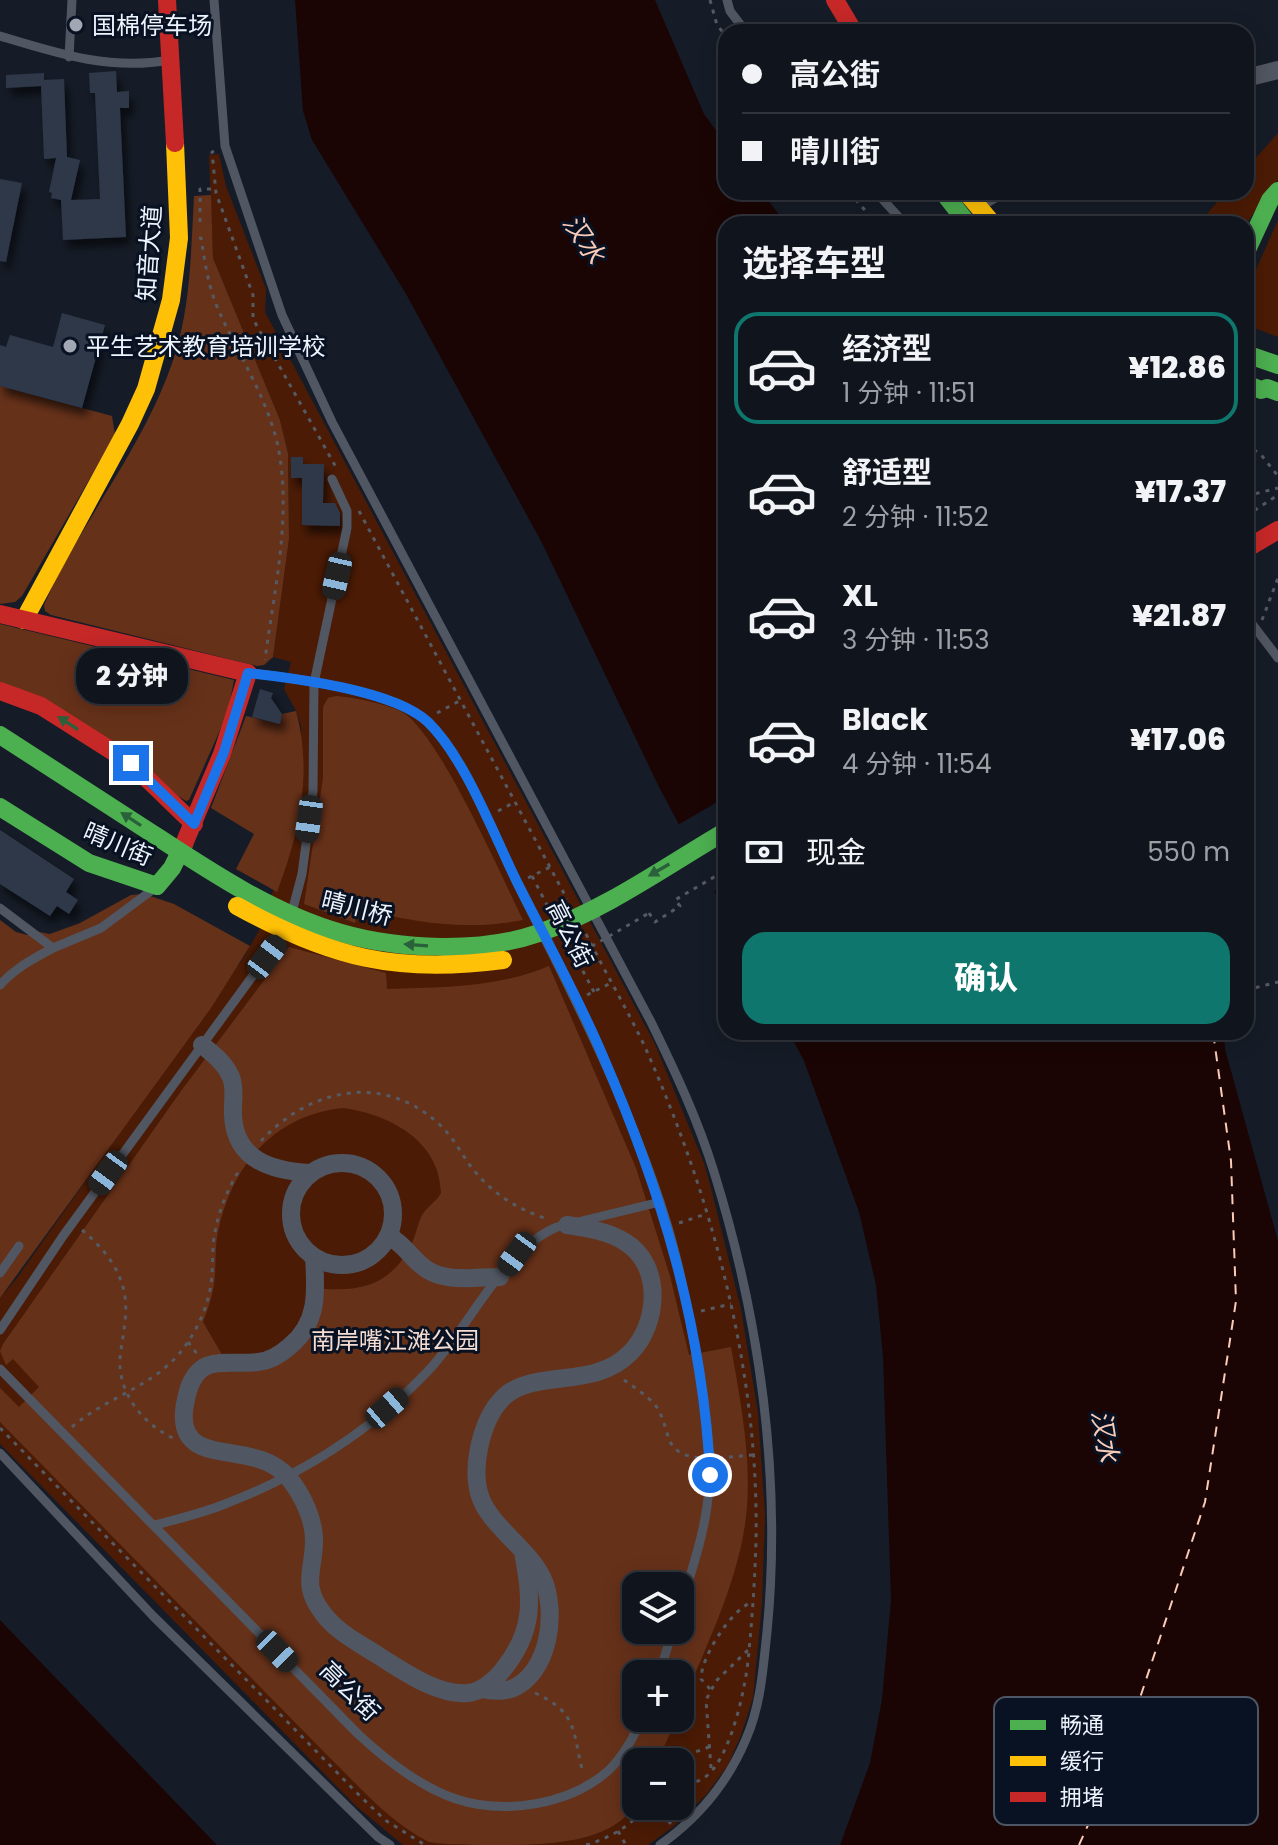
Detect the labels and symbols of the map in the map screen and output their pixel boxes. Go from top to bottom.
place label: 国棉停车场 [92,9,212,42]
marker: 国棉停车场 [67,16,85,34]
street label: 知音大道 [129,204,169,302]
water label: 汉水 [555,207,614,271]
place label: 平生艺术教育培训学校 [86,330,326,363]
marker: 平生艺术教育培训学校 [61,337,79,355]
car [320,550,354,602]
callout: 2 分钟 [75,647,187,703]
one-way arrow [57,716,79,730]
route end [113,745,149,781]
car [294,794,324,844]
one-way arrow [120,812,141,827]
street label: 晴川街 [78,815,158,873]
one-way arrow [647,863,670,877]
street label: 晴川桥 [318,883,396,933]
street label: 高公街 [539,894,601,974]
car [243,931,291,983]
one-way arrow [403,938,428,951]
car [84,1147,132,1199]
car [493,1228,541,1280]
park label: 南岸嘴江滩公园 [311,1324,479,1357]
car [361,1383,413,1433]
water label: 汉水 [1083,1407,1127,1465]
route start [692,1457,728,1493]
car [252,1625,302,1677]
street label: 高公街 [313,1654,387,1728]
legend [994,1697,1258,1825]
text: 畅通 [1060,1710,1104,1741]
text: 缓行 [1060,1746,1104,1777]
text: 拥堵 [1060,1782,1104,1813]

